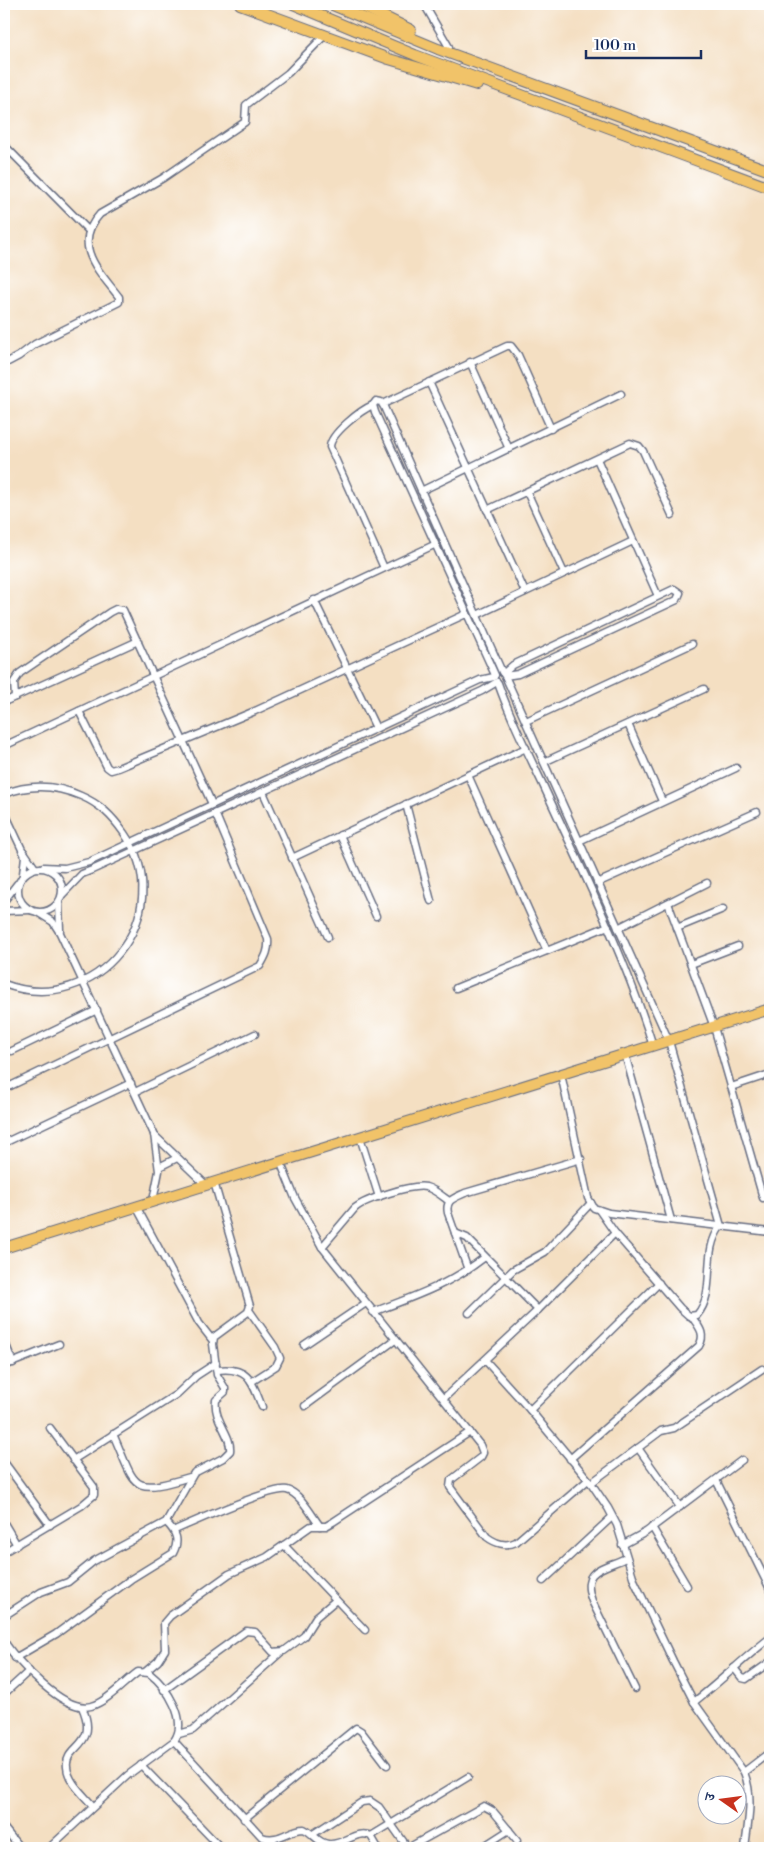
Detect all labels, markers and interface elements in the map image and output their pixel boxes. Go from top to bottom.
scale bar [586,28,702,60]
text: 100 m [594,36,636,55]
north arrow [696,1774,746,1824]
text: उ [701,1791,720,1804]

